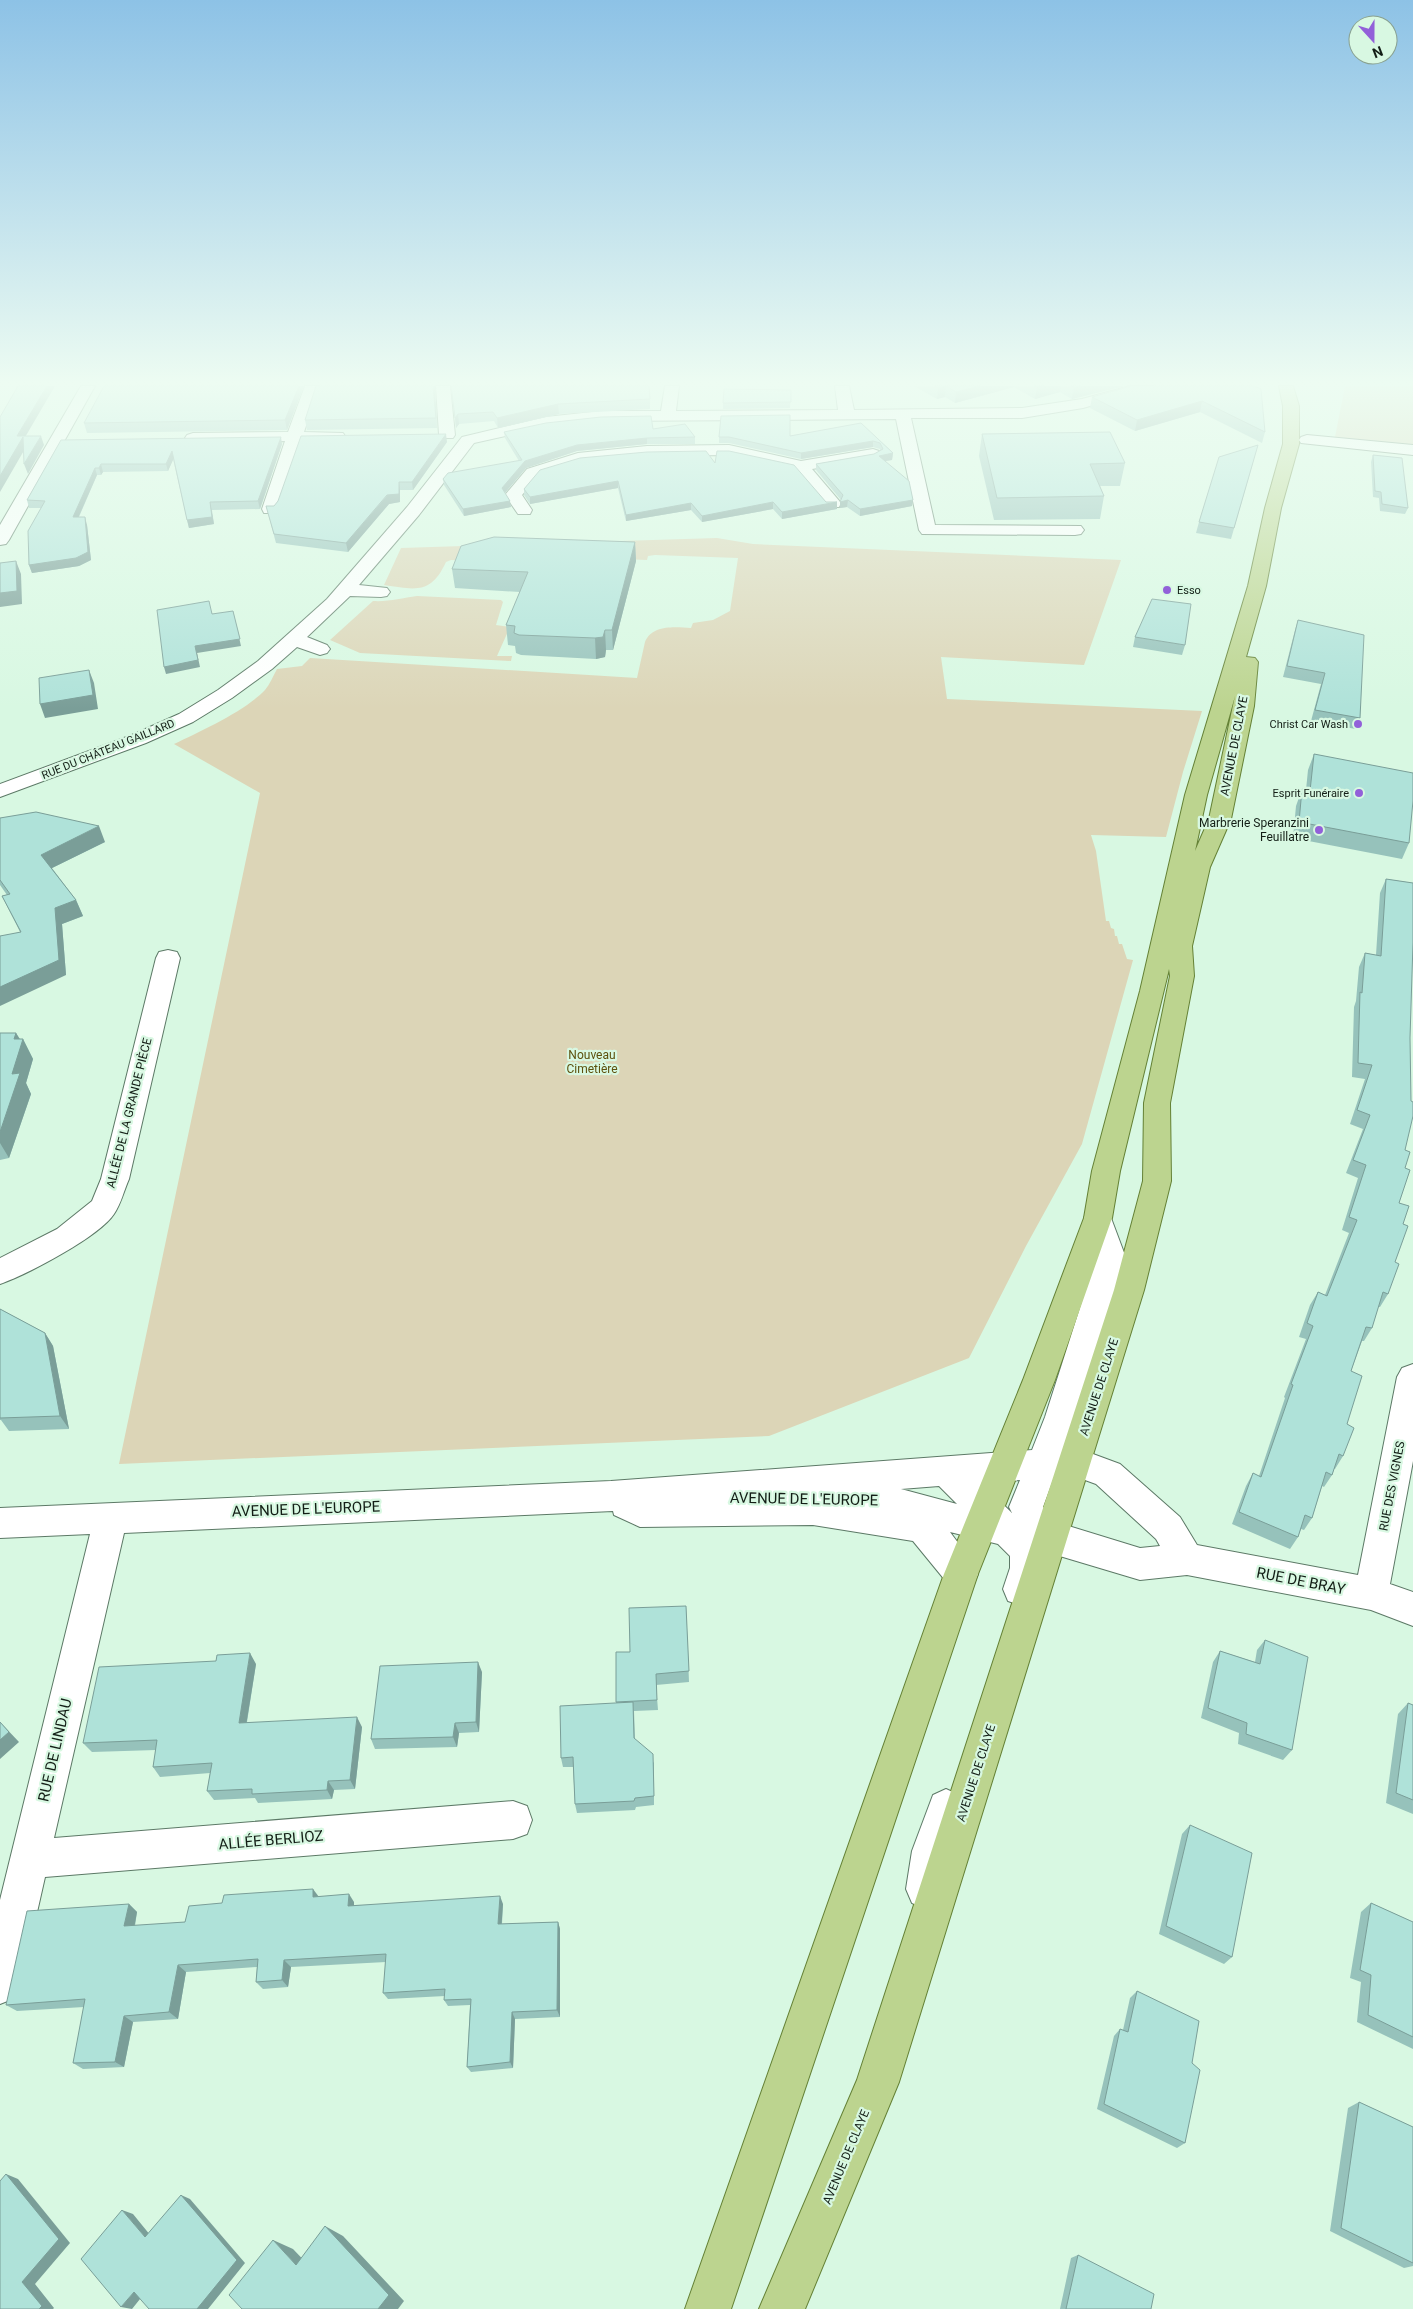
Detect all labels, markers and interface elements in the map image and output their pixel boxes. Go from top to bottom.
north arrow [1348,15,1398,65]
text: N [1370,43,1385,61]
marker: Esso [1161,584,1173,596]
place label: Esso [1177,584,1201,597]
street label: AVENUE DE CLAYE [1217,695,1251,797]
street label: RUE DU CHÂTEAU GAILLARD [40,717,177,782]
place label: Christ Car Wash [1269,718,1348,731]
marker: Christ Car Wash [1352,718,1364,730]
place label: Esprit Funéraire [1273,787,1349,800]
marker: Esprit Funéraire [1353,787,1365,799]
place label: Marbrerie Speranzini Feuillatre [1199,816,1309,844]
marker: Marbrerie Speranzini Feuillatre [1313,824,1325,836]
street label: ALLÉE DE LA GRANDE PIÈCE [103,1036,155,1190]
park label: Nouveau Cimetière [566,1048,618,1076]
street label: AVENUE DE CLAYE [1077,1337,1121,1437]
street label: RUE DES VIGNES [1376,1440,1408,1532]
street label: AVENUE DE L'EUROPE [730,1489,879,1509]
street label: AVENUE DE L'EUROPE [231,1497,381,1521]
street label: RUE DE BRAY [1255,1564,1347,1598]
street label: RUE DE LINDAU [34,1697,76,1803]
street label: AVENUE DE CLAYE [954,1723,998,1823]
street label: ALLÉE BERLIOZ [218,1826,324,1854]
street label: AVENUE DE CLAYE [820,2107,872,2206]

